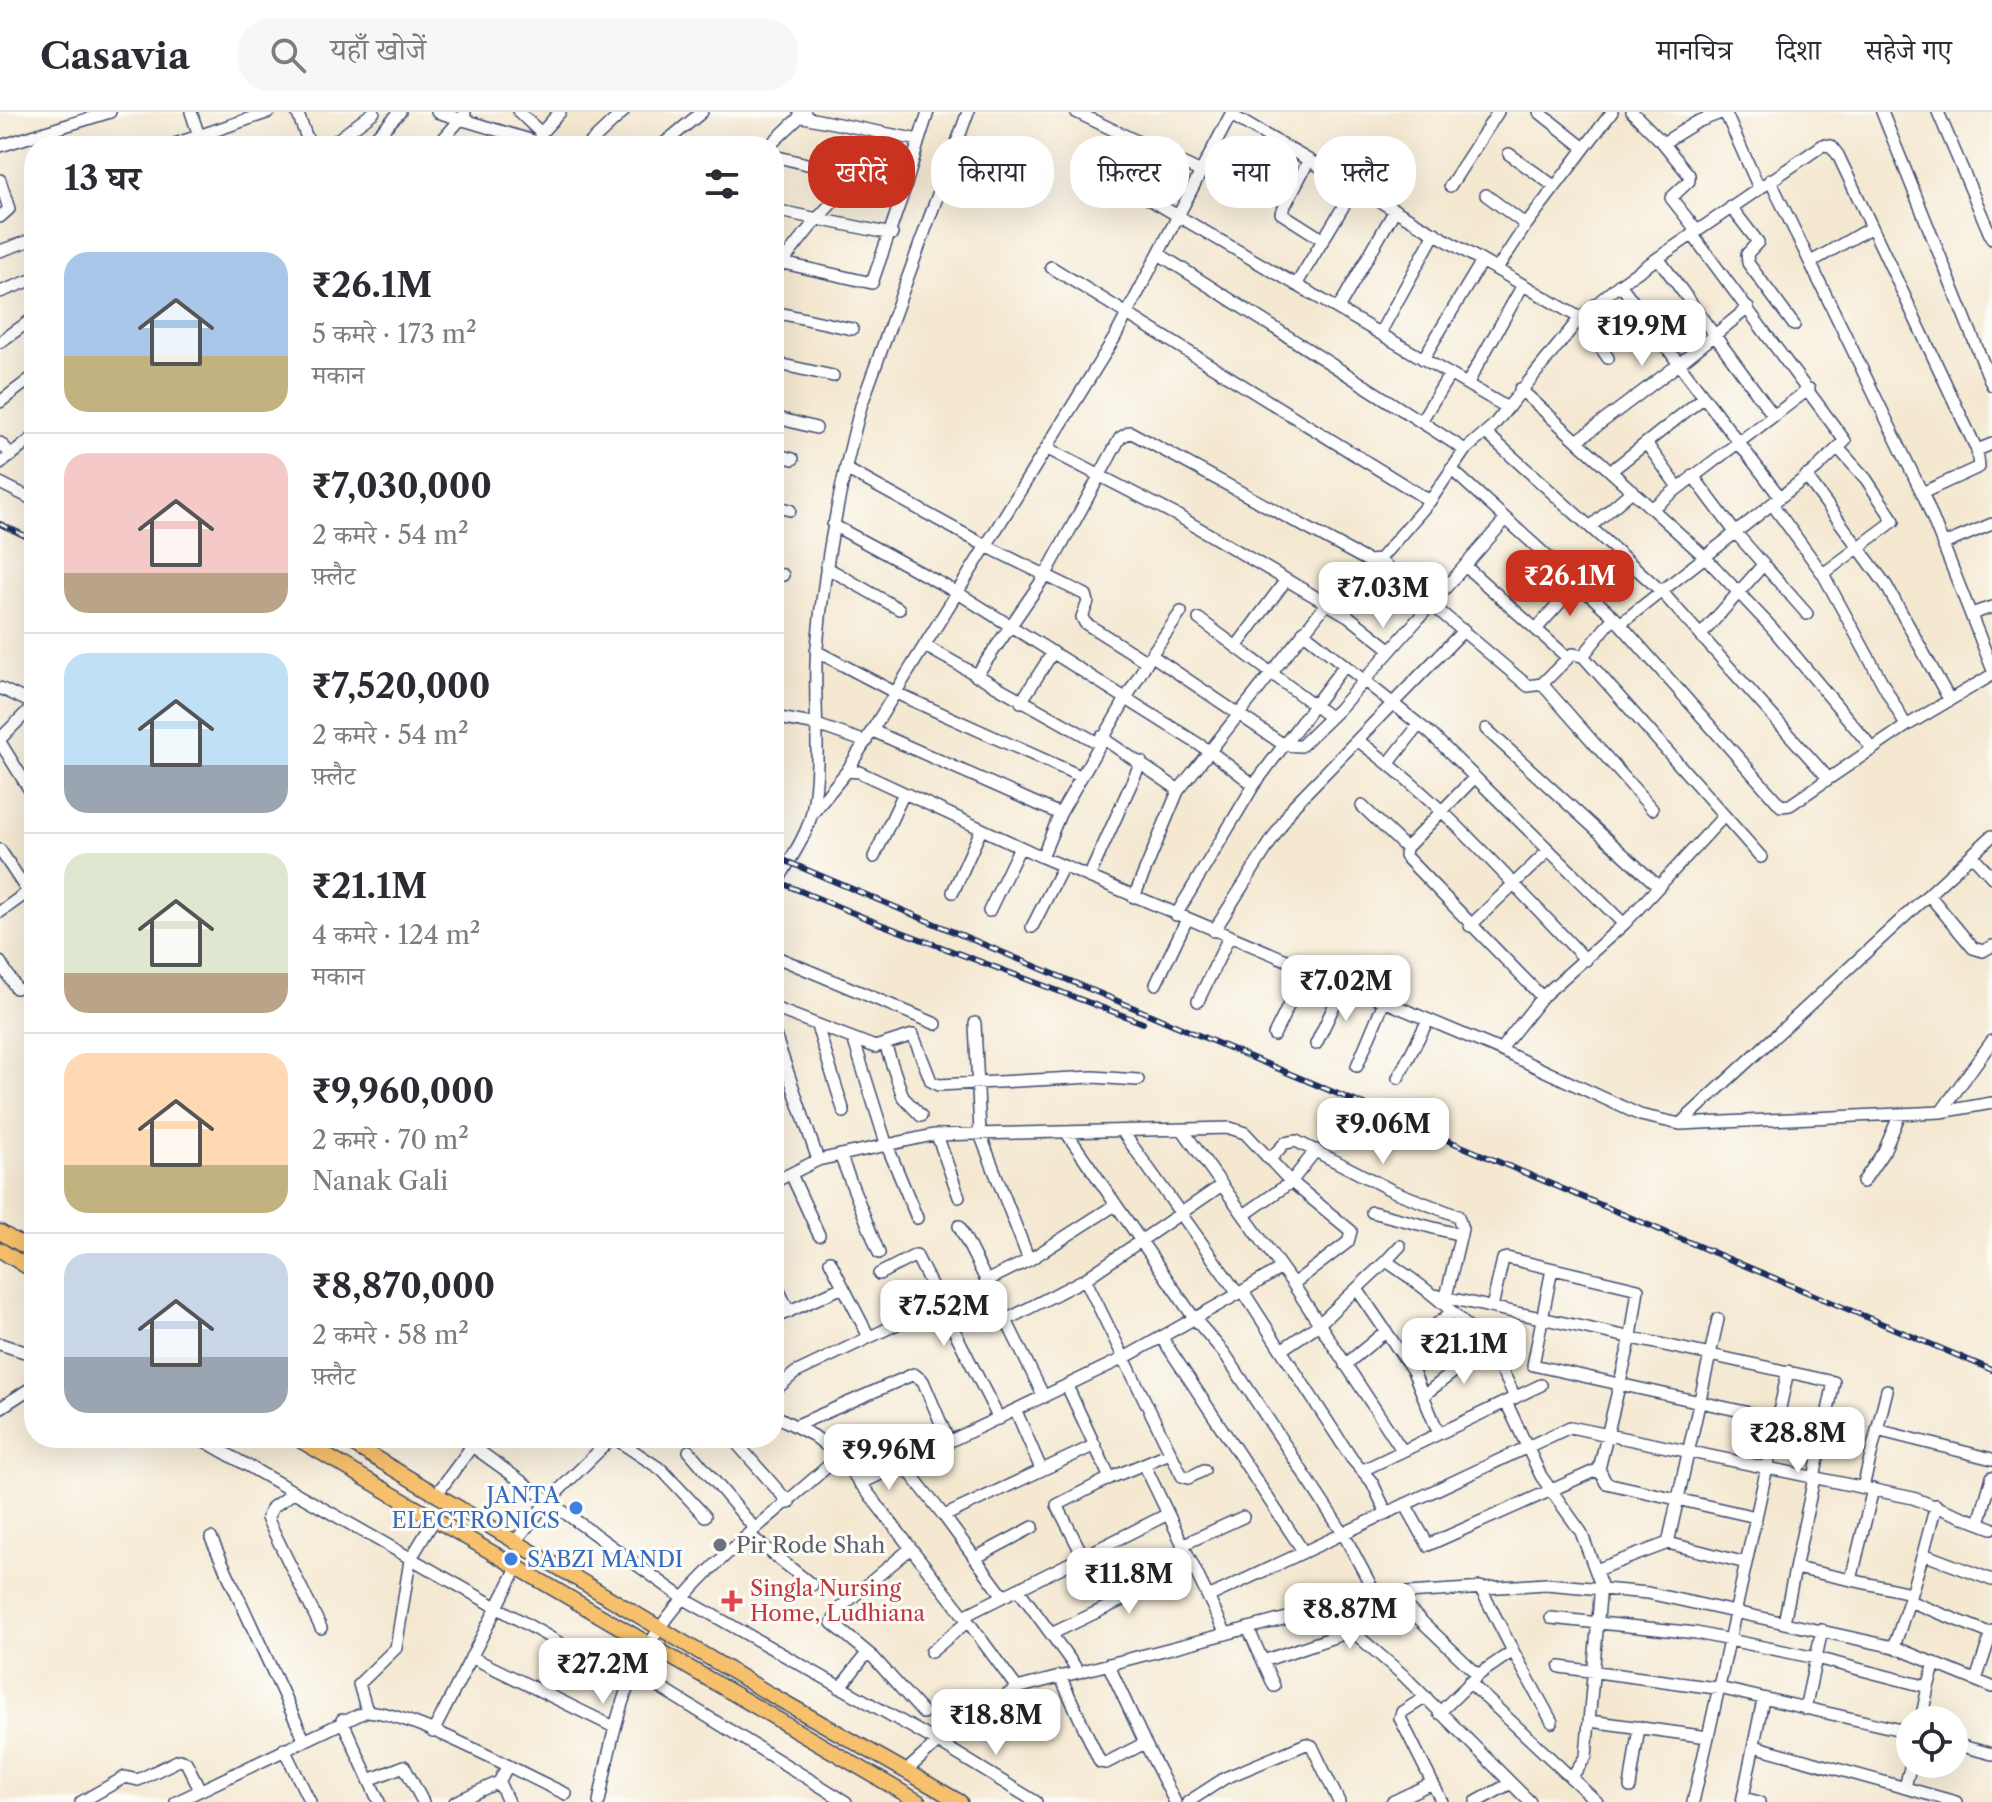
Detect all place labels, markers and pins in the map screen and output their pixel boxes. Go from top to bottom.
pin: ₹19.9M [1577,300,1707,368]
pin: ₹26.1M [1505,550,1635,618]
pin: ₹7.03M [1318,562,1448,630]
pin: ₹7.02M [1281,955,1411,1023]
pin: ₹9.06M [1318,1098,1448,1166]
pin: ₹7.52M [879,1280,1009,1348]
pin: ₹21.1M [1399,1318,1529,1386]
pin: ₹28.8M [1733,1407,1863,1475]
pin: ₹9.96M [824,1424,954,1492]
place label: JANTA ELECTRONICS [392,1482,561,1534]
marker: JANTA ELECTRONICS [567,1499,585,1517]
place label: Pir Rode Shah [736,1532,885,1559]
marker: Pir Rode Shah [711,1536,729,1554]
place label: SABZI MANDI [527,1546,683,1573]
pin: ₹11.8M [1064,1548,1194,1616]
marker: SABZI MANDI [502,1550,520,1568]
place label: Singla Nursing Home, Ludhiana [750,1575,925,1627]
pin: ₹8.87M [1285,1583,1415,1651]
marker: Singla Nursing Home, Ludhiana [721,1590,743,1612]
pin: ₹27.2M [538,1638,668,1706]
pin: ₹18.8M [931,1689,1061,1757]

